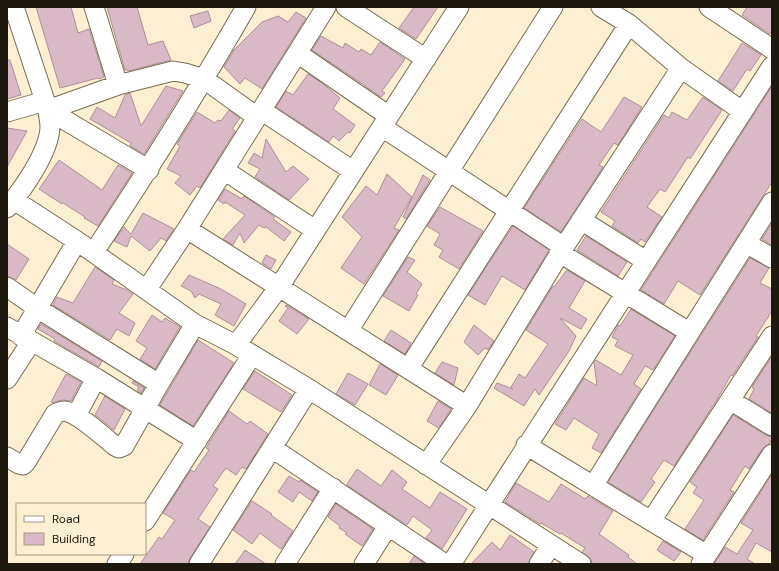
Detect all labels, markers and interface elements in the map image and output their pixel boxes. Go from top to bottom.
legend [16,503,146,555]
text: Road [52,511,80,527]
text: Building [52,531,96,547]

